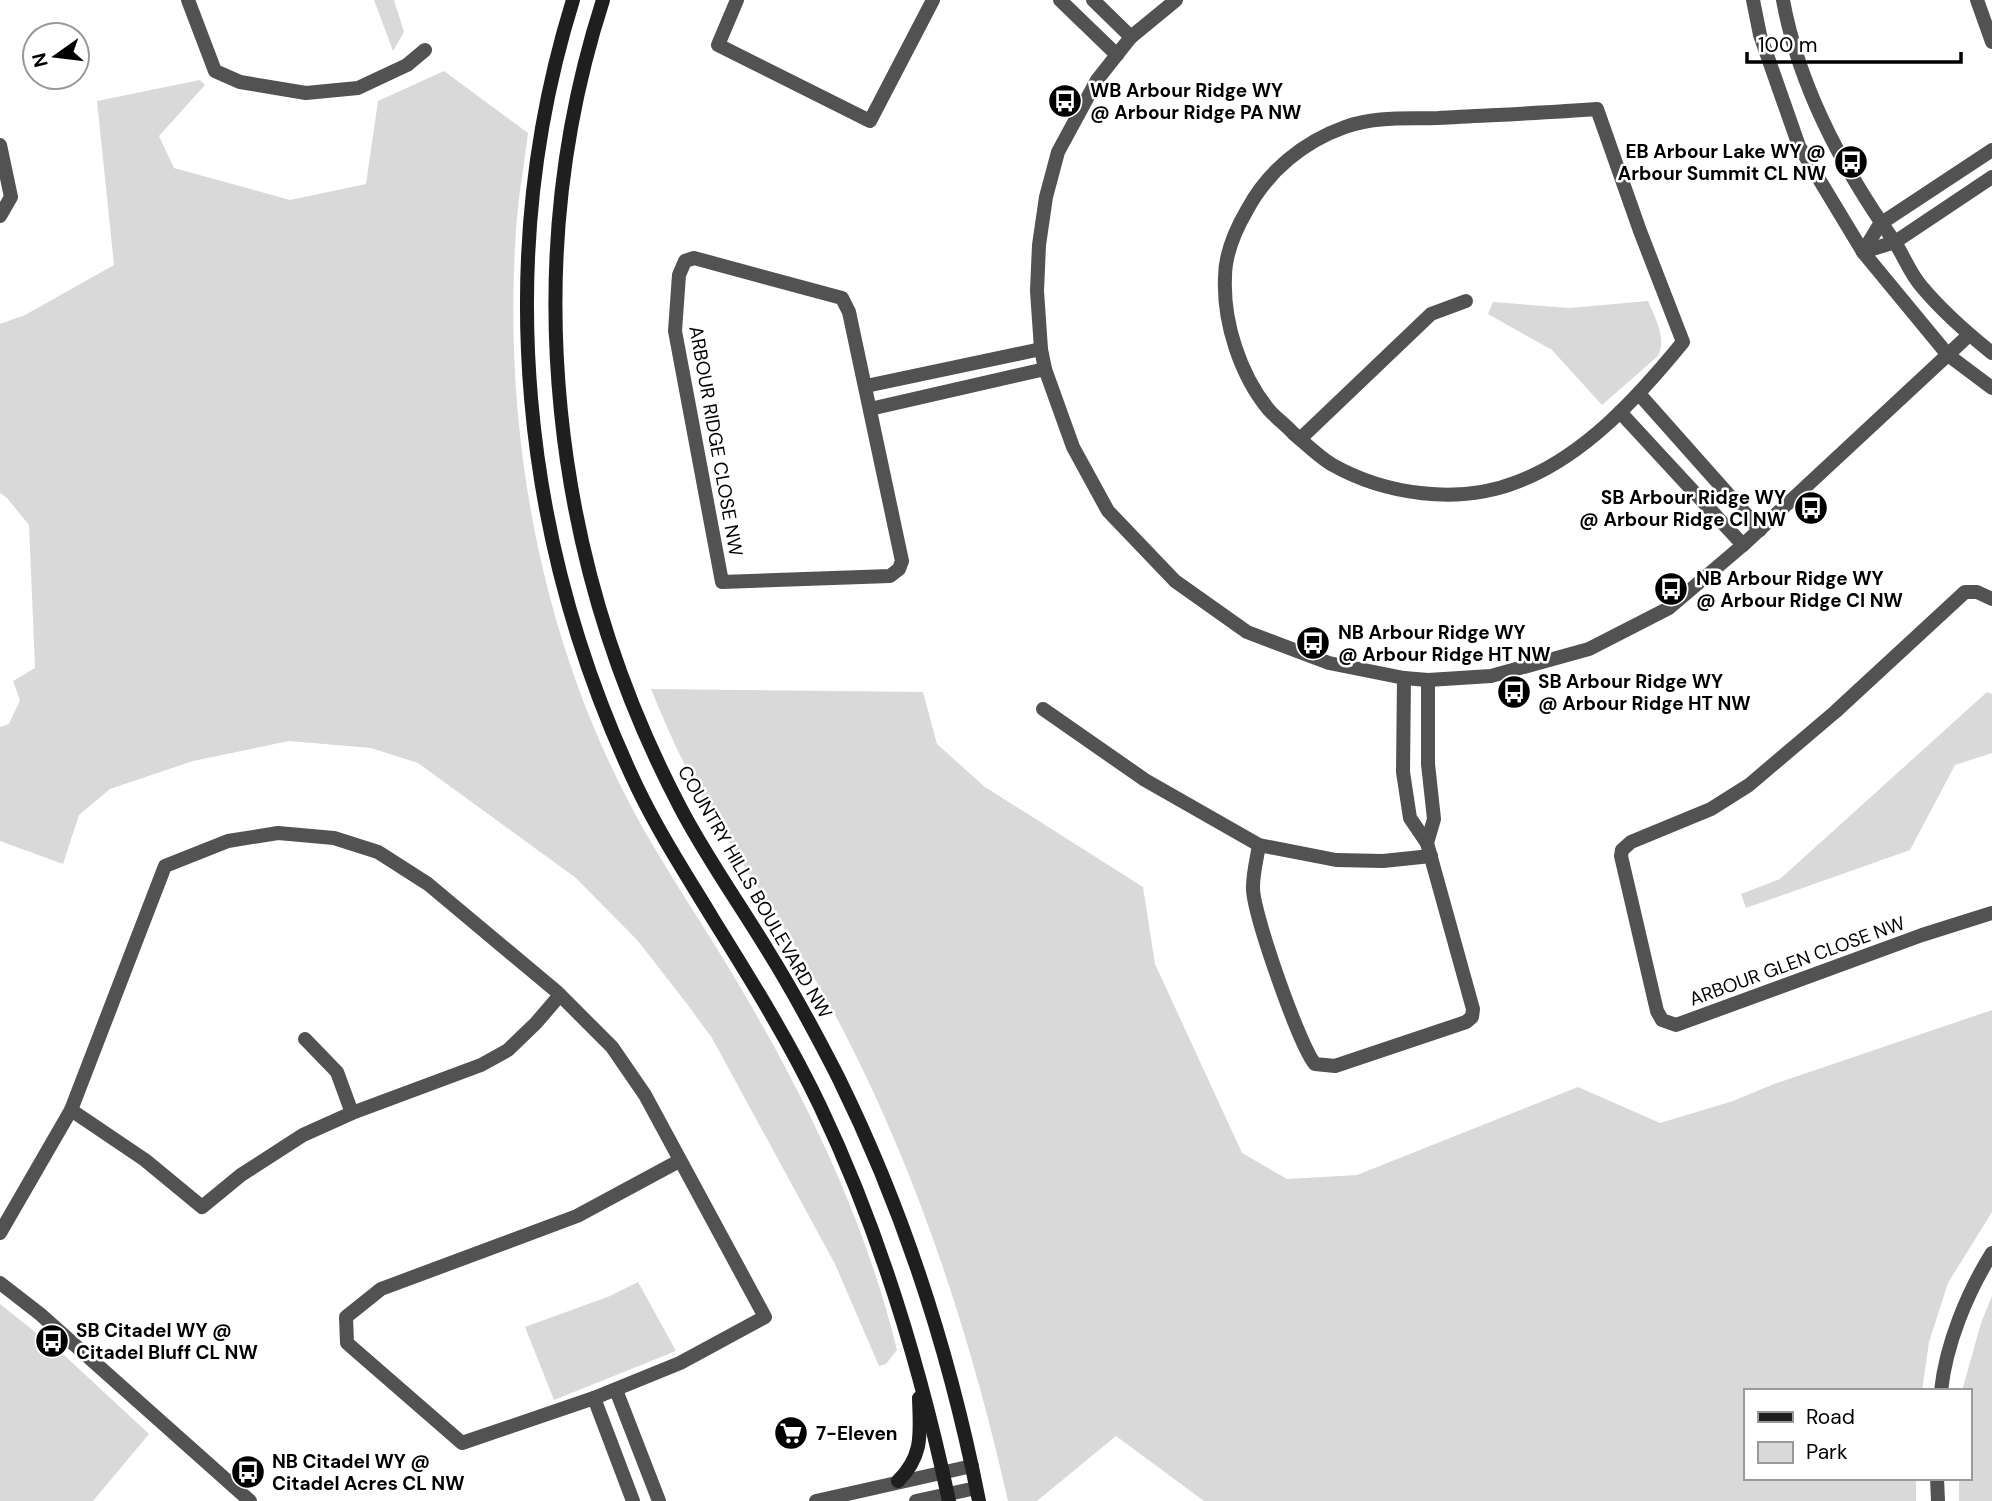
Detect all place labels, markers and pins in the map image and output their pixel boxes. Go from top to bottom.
place label: WB Arbour Ridge WY @ Arbour Ridge PA NW [1090,78,1301,125]
bus stop icon: WB Arbour Ridge WY @ Arbour Ridge PA NW [1046,82,1084,120]
place label: EB Arbour Lake WY @ Arbour Summit CL NW [1618,139,1826,186]
bus stop icon: EB Arbour Lake WY @ Arbour Summit CL NW [1832,143,1870,181]
place label: SB Arbour Ridge WY @ Arbour Ridge CI NW [1579,485,1786,532]
bus stop icon: SB Arbour Ridge WY @ Arbour Ridge CI NW [1792,489,1830,527]
place label: NB Arbour Ridge WY @ Arbour Ridge CI NW [1696,566,1903,613]
bus stop icon: NB Arbour Ridge WY @ Arbour Ridge CI NW [1652,570,1690,608]
place label: NB Arbour Ridge WY @ Arbour Ridge HT NW [1338,620,1551,667]
bus stop icon: NB Arbour Ridge WY @ Arbour Ridge HT NW [1294,624,1332,662]
place label: SB Arbour Ridge WY @ Arbour Ridge HT NW [1538,669,1751,716]
bus stop icon: SB Arbour Ridge WY @ Arbour Ridge HT NW [1495,673,1533,711]
place label: SB Citadel WY @ Citadel Bluff CL NW [76,1318,258,1365]
bus stop icon: SB Citadel WY @ Citadel Bluff CL NW [33,1322,71,1360]
supermarket icon: 7-Eleven [772,1414,810,1452]
place label: 7-Eleven [816,1421,898,1446]
place label: NB Citadel WY @ Citadel Acres CL NW [272,1449,465,1496]
bus stop icon: NB Citadel WY @ Citadel Acres CL NW [229,1453,267,1491]

